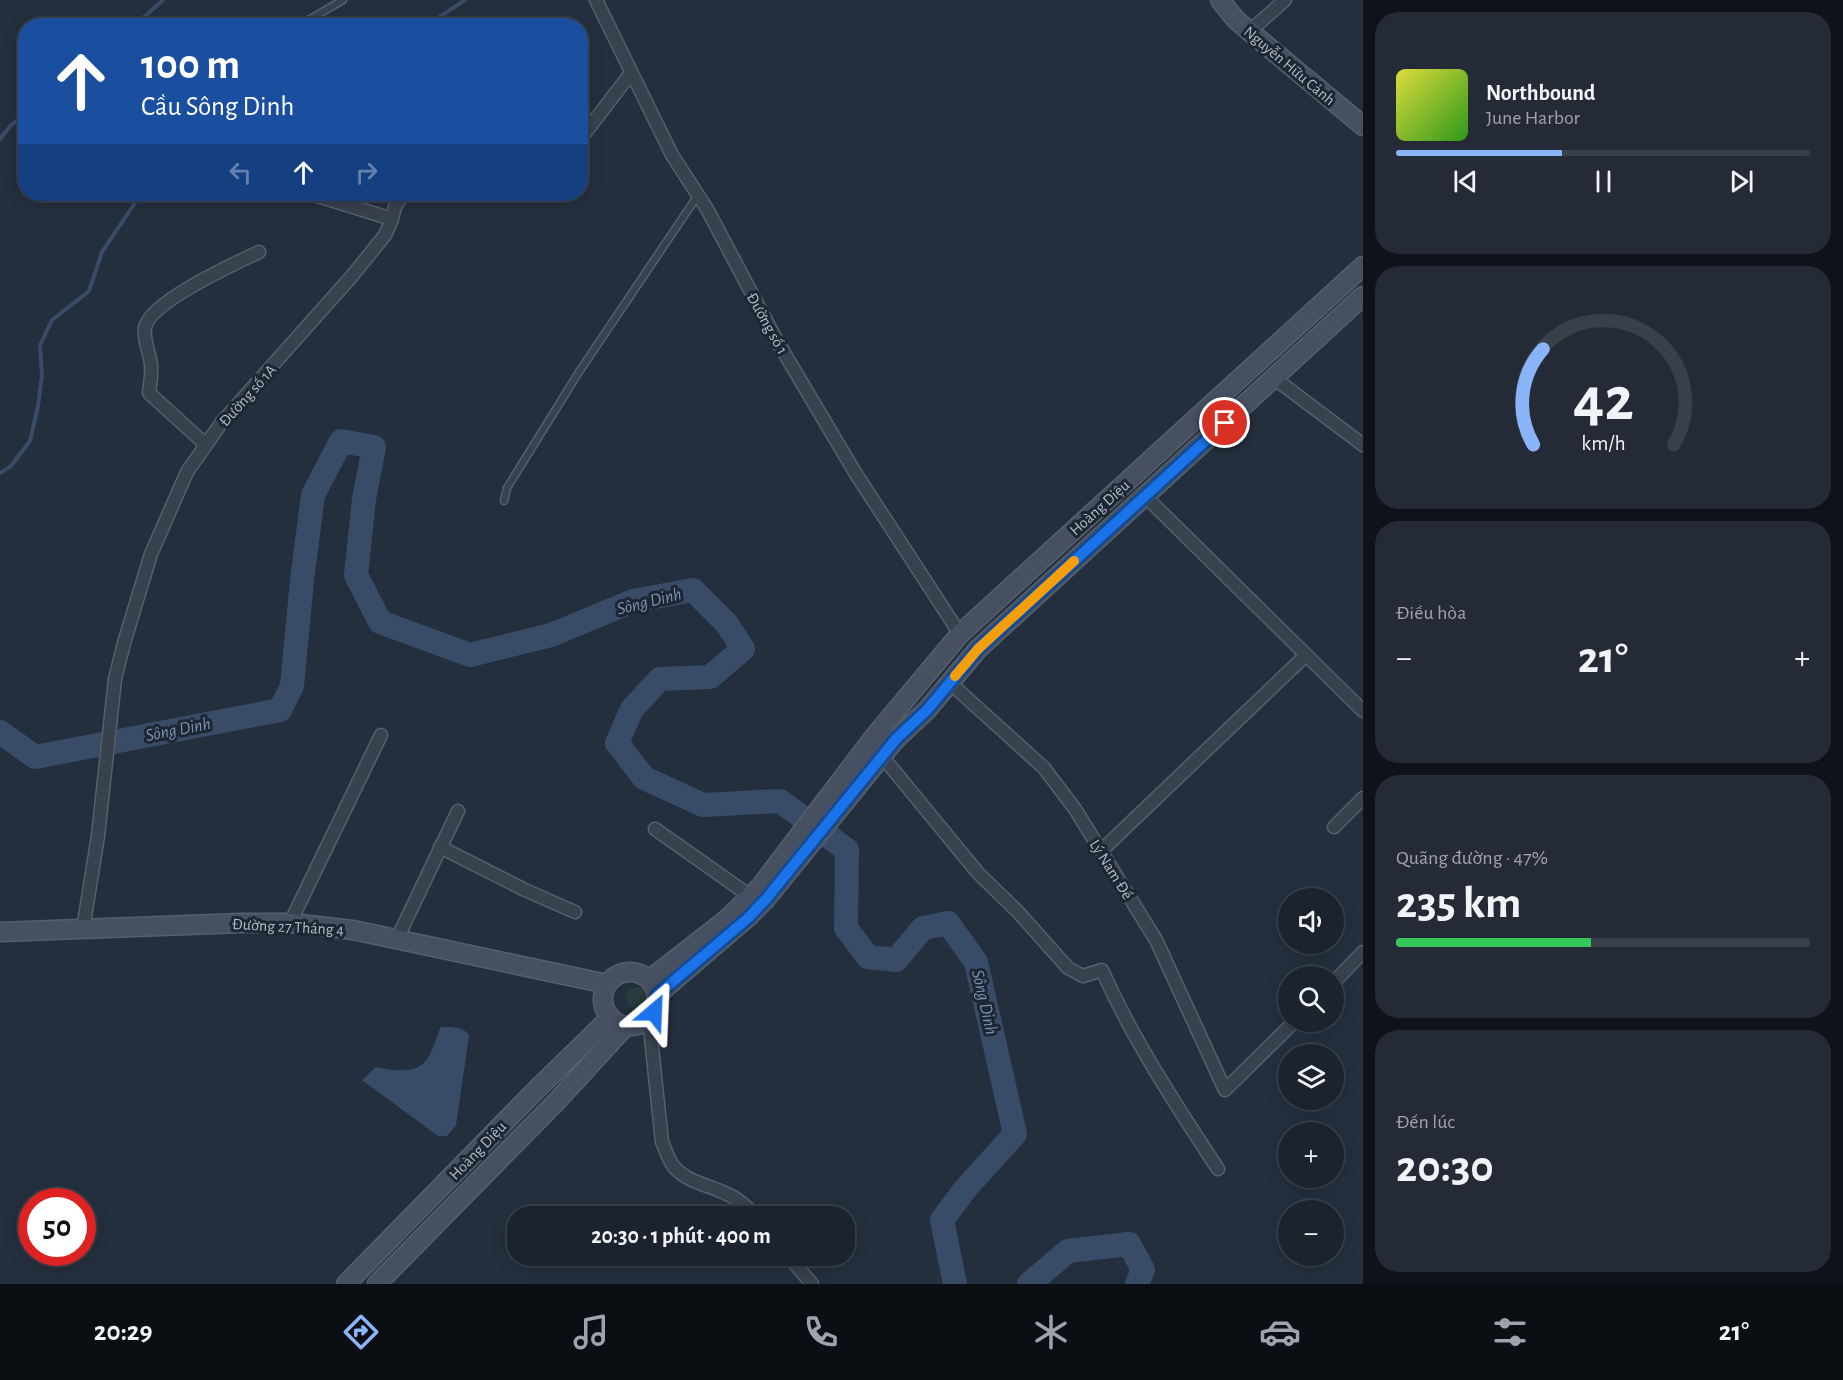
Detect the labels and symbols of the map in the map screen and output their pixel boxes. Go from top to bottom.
street label: Nguyễn Hữu Cảnh [1240,22,1339,109]
street label: Đường số 1 [744,290,791,357]
street label: Đường số 1A [216,362,279,430]
pin [1199,397,1250,448]
street label: Hoàng Diệu [1067,477,1133,538]
water label: Sông Dinh [615,585,683,619]
water label: Sông Dinh [144,715,212,745]
street label: Lý Nam Đế [1086,837,1136,903]
street label: Đường 27 Tháng 4 [232,916,345,938]
water label: Sông Dinh [968,968,1000,1036]
position arrow [622,980,686,1044]
street label: Hoàng Diệu [446,1118,509,1183]
speed limit sign: 50 [18,1188,96,1266]

